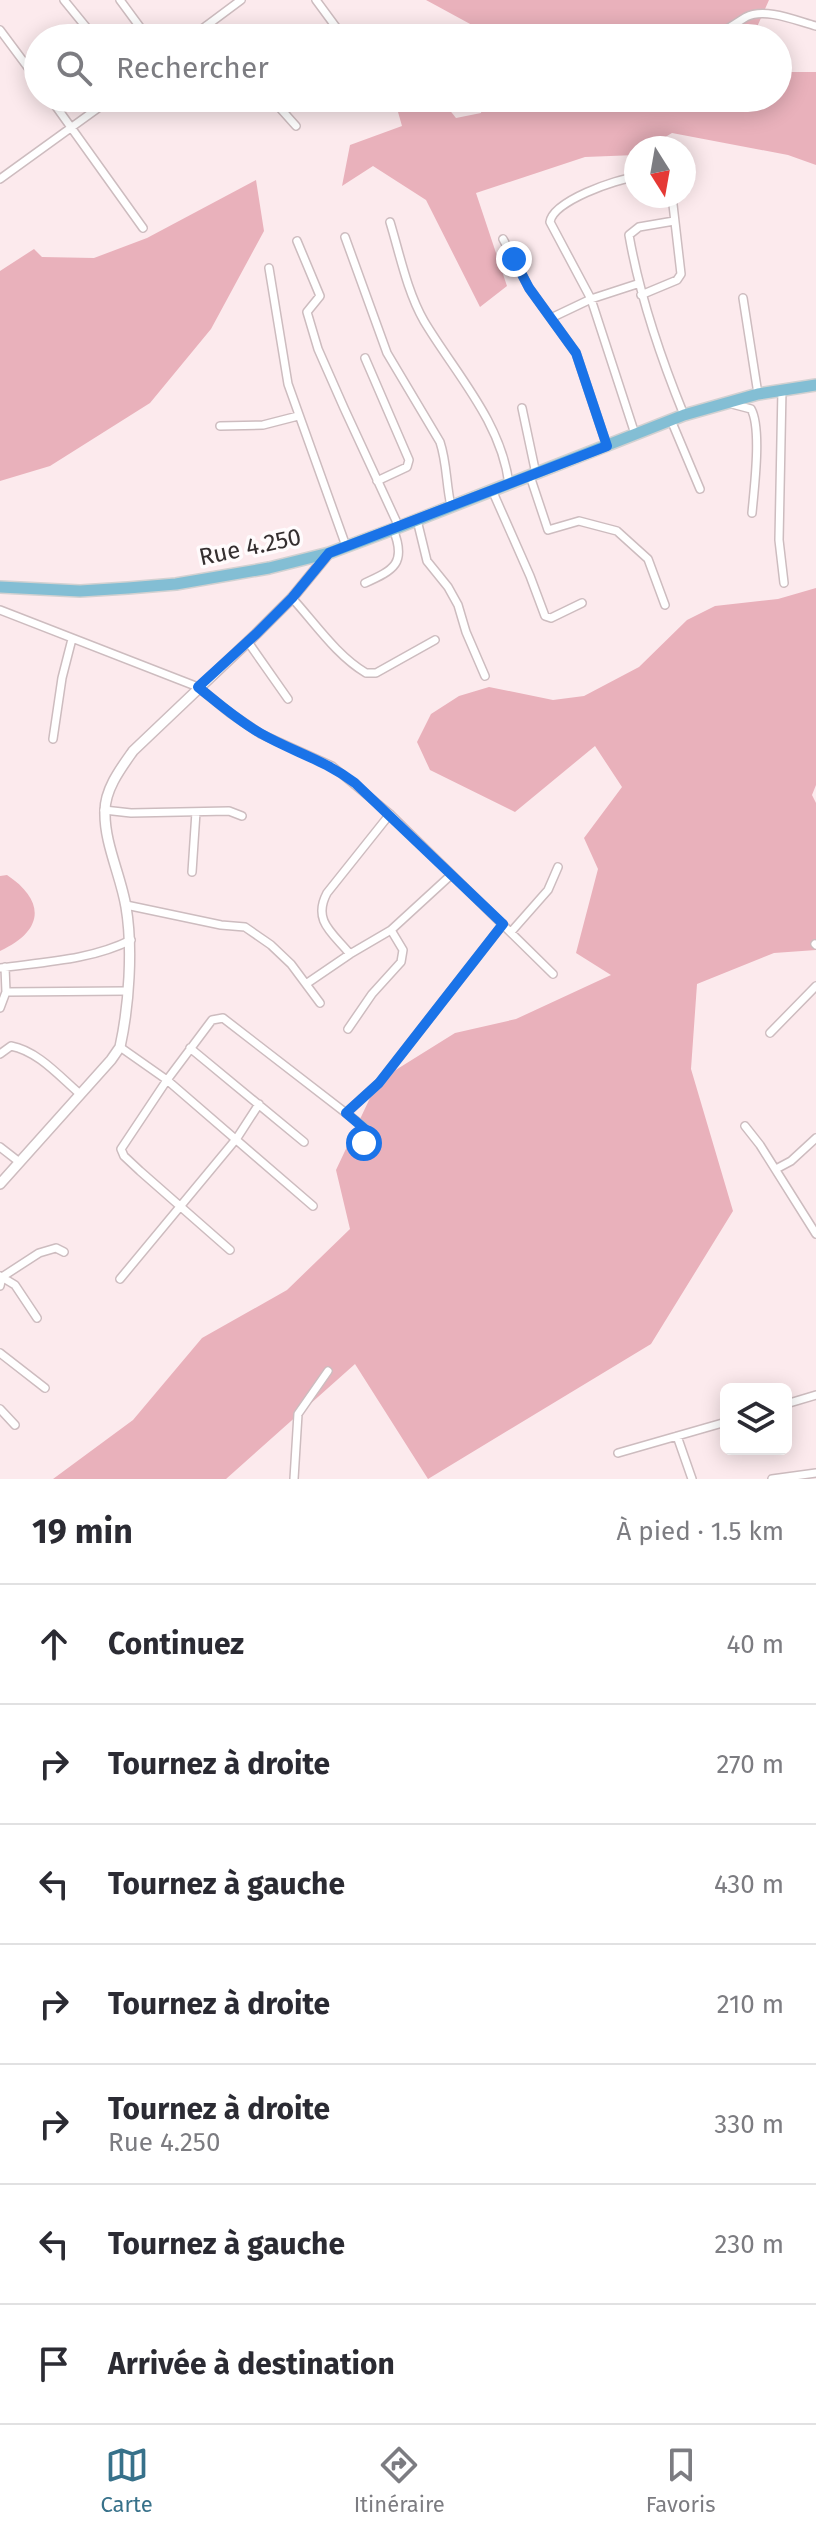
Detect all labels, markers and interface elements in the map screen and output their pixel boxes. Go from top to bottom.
search box [24,24,792,112]
icon: search [52,46,96,90]
text: Rechercher [116,50,269,86]
north arrow [624,136,696,208]
route end [496,241,532,277]
street label: Rue 4.250 [196,523,304,571]
route start [346,1125,382,1161]
map controls [720,1383,792,1455]
button: layers [720,1383,792,1455]
text: 19 min [32,1511,133,1552]
text: À pied · 1.5 km [616,1516,784,1547]
icon: ahead [32,1622,76,1666]
text: Continuez [108,1626,244,1662]
text: 40 m [726,1629,784,1660]
icon: right [32,1742,76,1786]
text: Tournez à droite [108,1746,330,1782]
text: 270 m [716,1749,784,1780]
icon: left [32,1862,76,1906]
text: Tournez à gauche [108,1866,345,1902]
text: 430 m [714,1869,784,1900]
icon: right [32,1982,76,2026]
text: Tournez à droite [108,1986,330,2022]
text: 210 m [717,1989,784,2020]
text: Tournez à droite [108,2091,330,2127]
icon: right [32,2102,76,2146]
text: 330 m [714,2109,784,2140]
text: Rue 4.250 [108,2127,220,2158]
icon: left [32,2222,76,2266]
text: Tournez à gauche [108,2226,345,2262]
text: 230 m [715,2229,784,2260]
icon: arrive [32,2342,76,2386]
text: Arrivée à destination [108,2346,395,2382]
tab: Carte [100,2443,153,2518]
tab: Itinéraire [354,2443,445,2518]
tab: Favoris [646,2443,716,2518]

